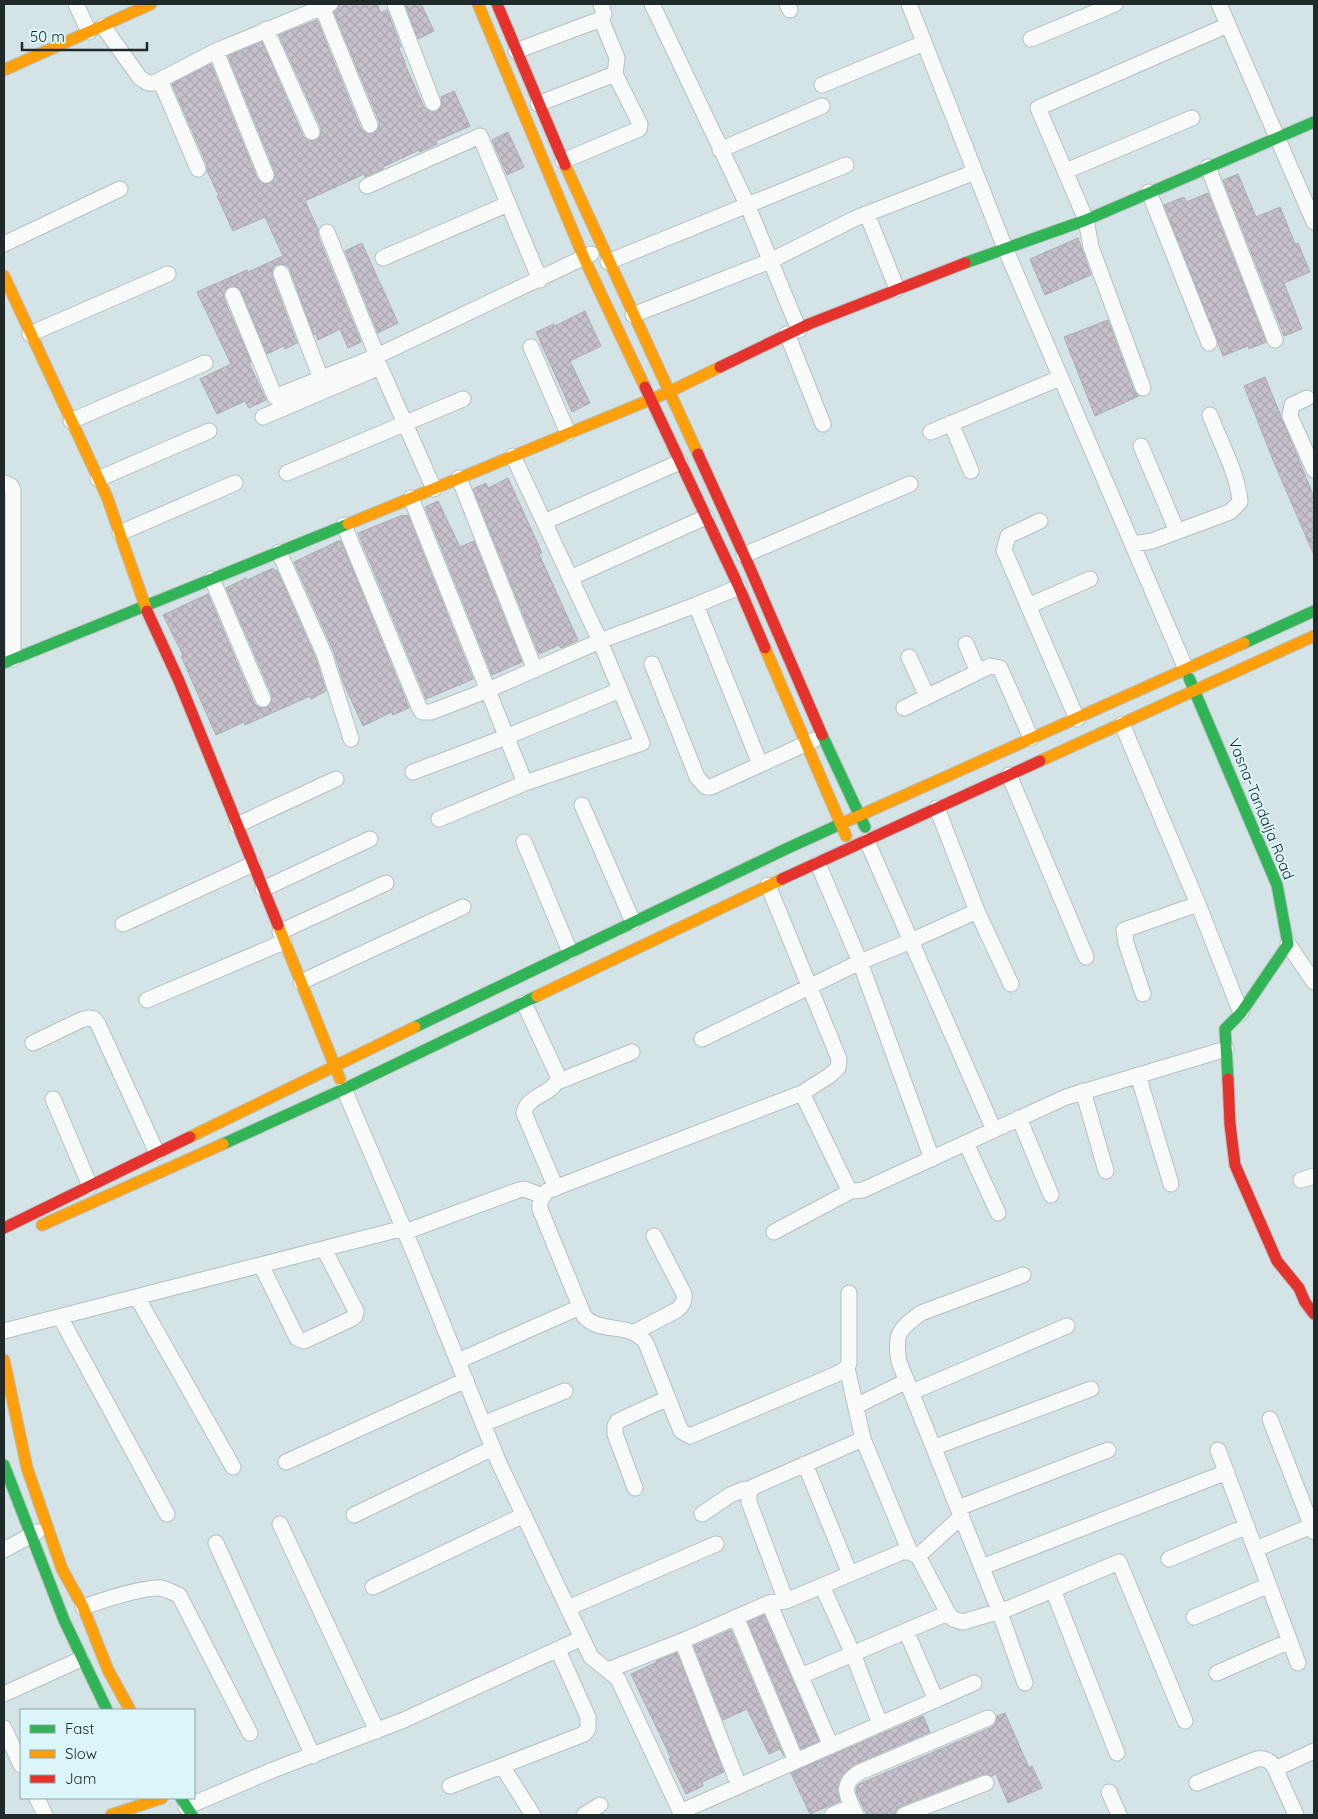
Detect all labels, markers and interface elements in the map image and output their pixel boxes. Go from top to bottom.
scale bar [22,20,148,52]
text: 50 m [30,27,65,46]
street label: Vasna-Tandalja Road [1224,735,1299,882]
legend [20,1709,195,1799]
text: Fast [65,1719,94,1738]
text: Slow [65,1744,97,1763]
text: Jam [65,1769,96,1788]

